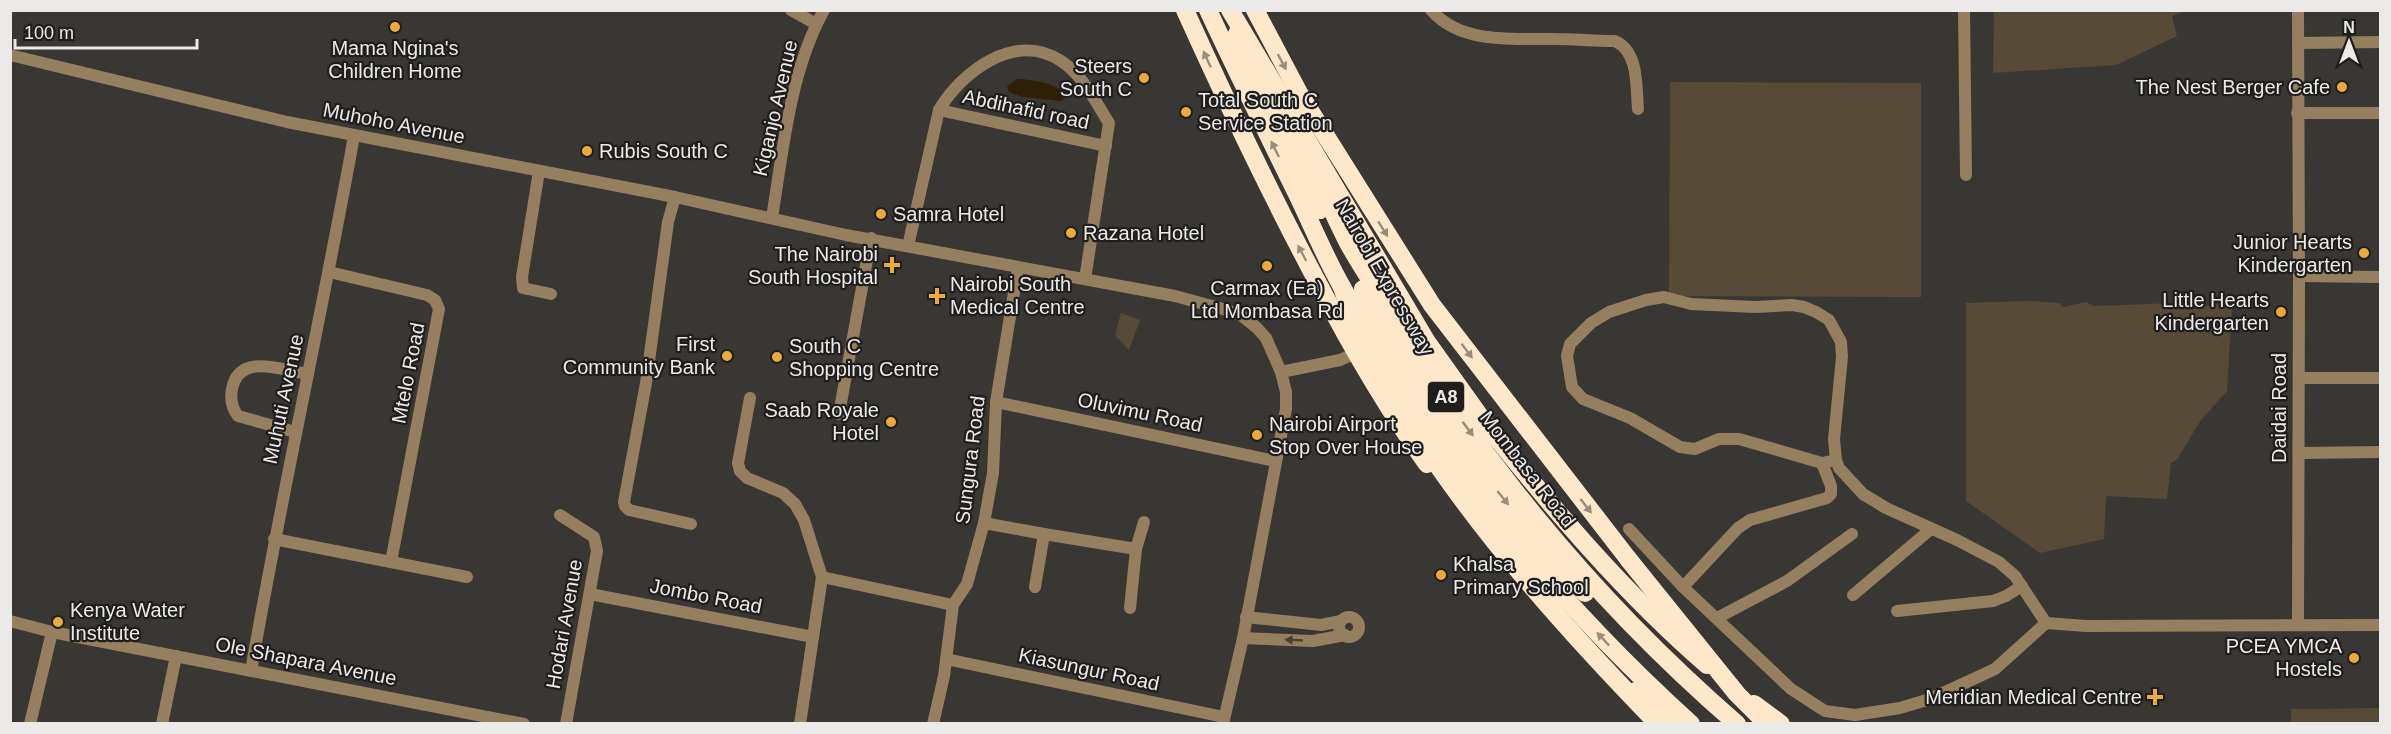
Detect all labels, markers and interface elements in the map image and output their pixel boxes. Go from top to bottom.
scale bar [15,12,196,50]
north arrow [2319,12,2379,72]
text: N [2343,19,2355,36]
marker: Mama Ngina's Children Home [388,20,402,34]
text: 100 m [24,23,74,43]
place label: Mama Ngina's Children Home [328,37,462,82]
street label: Kiganjo Avenue [749,38,801,178]
one-way arrow [1202,50,1211,67]
one-way arrow [1278,54,1287,71]
place label: Steers South C [1060,55,1132,100]
marker: Steers South C [1137,71,1151,85]
place label: The Nest Berger Cafe [2135,76,2330,98]
marker: The Nest Berger Cafe [2335,80,2349,94]
street label: Abdihafid road [961,85,1091,133]
place label: Total South C Service Station [1198,89,1333,134]
street label: Muhoho Avenue [321,98,467,148]
marker: Total South C Service Station [1179,105,1193,119]
place label: Rubis South C [599,140,728,162]
one-way arrow [1270,140,1279,157]
marker: Rubis South C [580,144,594,158]
street label: Nairobi Expressway [1331,195,1439,359]
place label: Samra Hotel [893,203,1004,225]
marker: Samra Hotel [874,207,888,221]
one-way arrow [1378,221,1389,237]
place label: Razana Hotel [1083,222,1204,244]
marker: Razana Hotel [1064,226,1078,240]
place label: Junior Hearts Kindergarten [2233,231,2352,276]
place label: The Nairobi South Hospital [748,243,878,288]
one-way arrow [1297,244,1307,262]
marker: Junior Hearts Kindergarten [2357,246,2371,260]
marker: The Nairobi South Hospital [883,256,901,274]
marker: Carmax (Ea) Ltd Mombasa Rd [1260,259,1274,273]
place label: Nairobi South Medical Centre [950,273,1085,318]
place label: Carmax (Ea) Ltd Mombasa Rd [1191,277,1343,322]
marker: Nairobi South Medical Centre [928,287,946,305]
place label: Little Hearts Kindergarten [2154,289,2269,334]
marker: Little Hearts Kindergarten [2274,305,2288,319]
street label: Mtelo Road [387,321,429,425]
street label: Muhuti Avenue [259,332,307,466]
place label: First Community Bank [563,333,716,378]
place label: South C Shopping Centre [789,335,939,380]
one-way arrow [1461,343,1473,359]
marker: First Community Bank [720,349,734,363]
marker: South C Shopping Centre [770,350,784,364]
street label: Daidai Road [2268,353,2290,463]
road number: A8 [1428,382,1464,412]
street label: Oluvimu Road [1076,388,1204,436]
street label: Sungura Road [951,395,989,525]
place label: Saab Royale Hotel [764,399,879,444]
street label: Mombasa Road [1476,407,1580,531]
place label: Nairobi Airport Stop Over House [1269,413,1422,458]
marker: Saab Royale Hotel [884,415,898,429]
one-way arrow [1462,421,1474,436]
marker: Nairobi Airport Stop Over House [1250,428,1264,442]
one-way arrow [1496,491,1508,506]
one-way arrow [1580,498,1592,513]
place label: Khalsa Primary School [1453,553,1589,598]
street label: Hodari Avenue [542,558,586,690]
marker: Khalsa Primary School [1434,568,1448,582]
street label: Jombo Road [648,574,764,618]
place label: Kenya Water Institute [70,599,185,644]
marker: Kenya Water Institute [51,615,65,629]
one-way arrow [1596,632,1610,647]
street label: Ole Shapara Avenue [213,633,399,689]
place label: PCEA YMCA Hostels [2226,635,2343,680]
one-way arrow [1285,636,1304,645]
street label: Kiasungur Road [1017,643,1161,695]
marker: PCEA YMCA Hostels [2347,651,2361,665]
place label: Meridian Medical Centre [1925,686,2142,708]
marker: Meridian Medical Centre [2146,688,2164,706]

